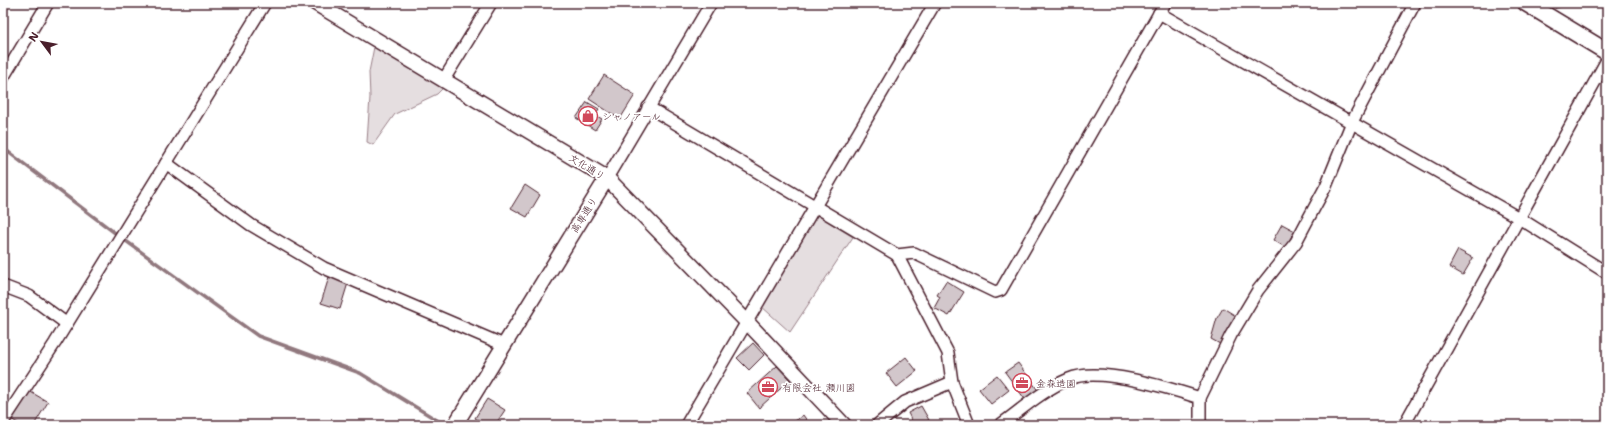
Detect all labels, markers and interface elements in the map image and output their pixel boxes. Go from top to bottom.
north arrow [22,22,62,62]
text: N [25,29,43,45]
shop icon: シャノアール [577,105,599,127]
place label: シャノアール [602,110,661,123]
street label: 文化通り [567,151,607,183]
street label: 高専通り [568,195,600,235]
office icon: 金森造園 [1011,372,1033,394]
office icon: 有限会社 瀬川園 [757,376,779,398]
place label: 金森造園 [1036,377,1076,390]
place label: 有限会社 瀬川園 [782,381,855,394]

